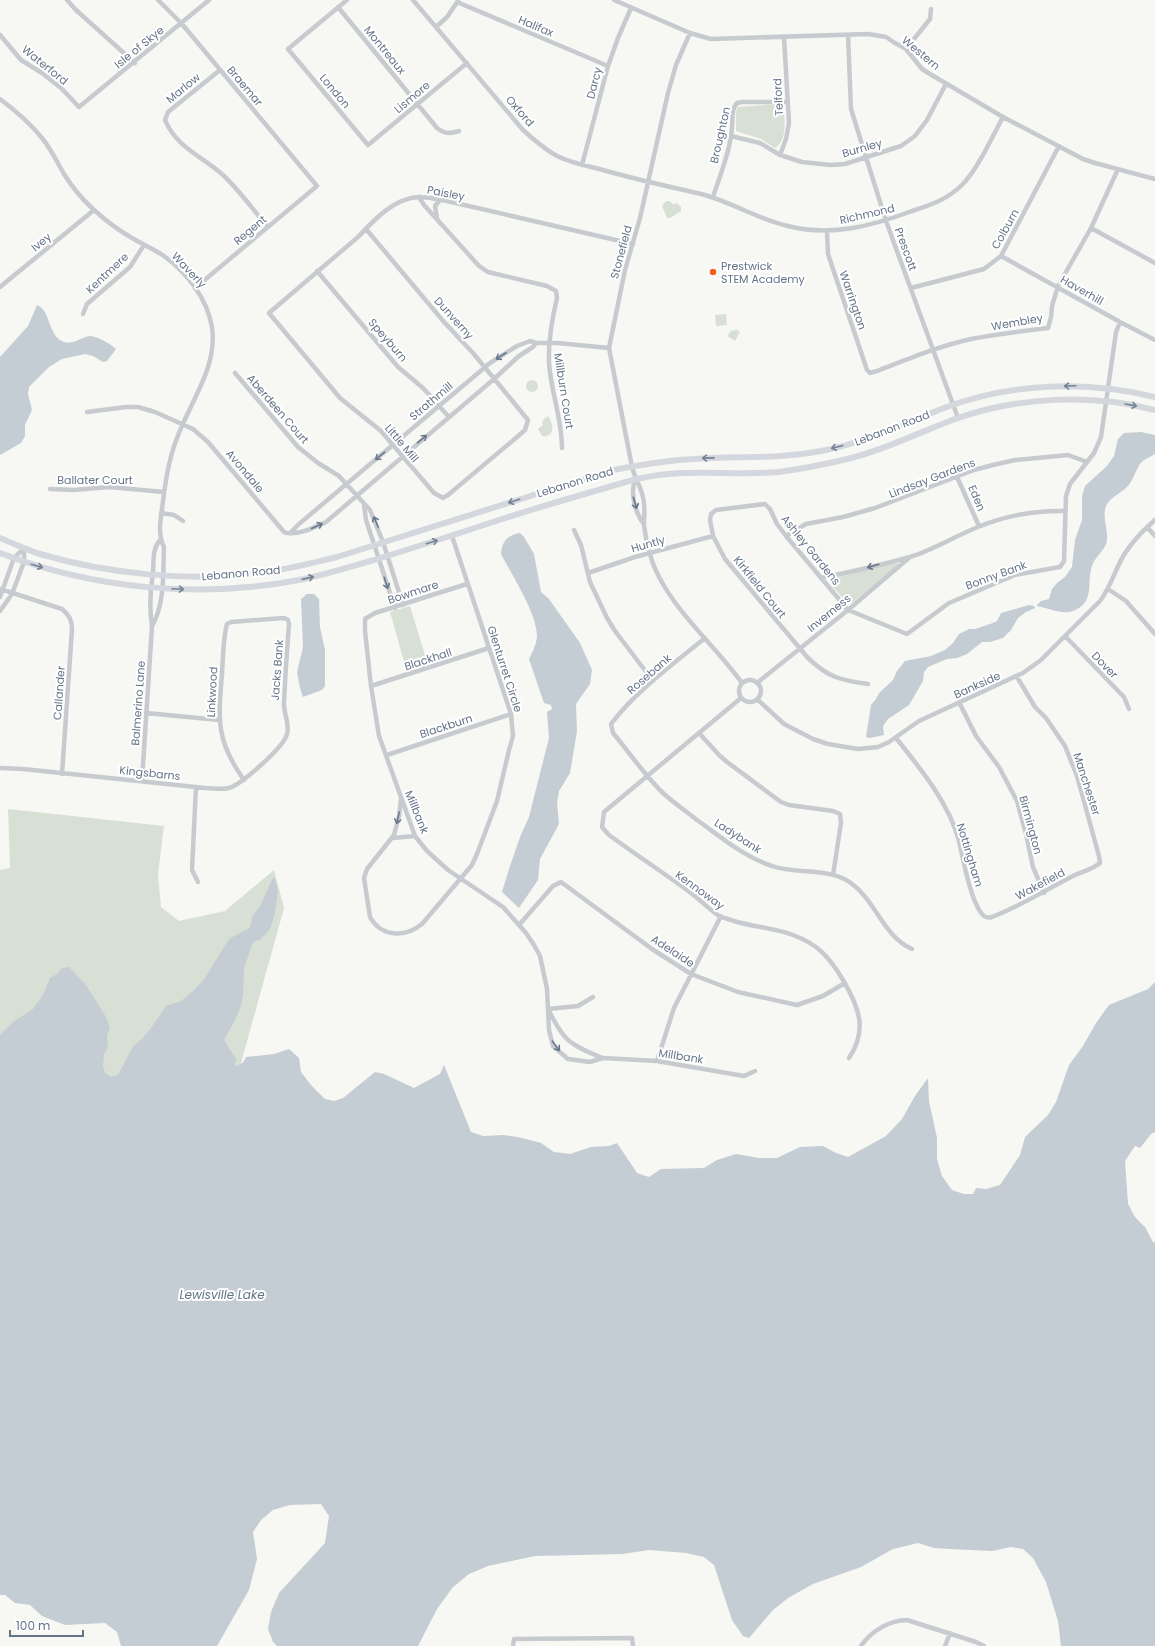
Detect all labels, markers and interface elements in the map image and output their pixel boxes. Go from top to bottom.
street label: Halifax [516,11,557,41]
street label: Isle of Skye [111,22,167,72]
street label: Montreaux [360,22,410,78]
street label: Western [899,32,943,74]
street label: Waterford [18,41,72,89]
street label: Braemar [223,62,267,110]
street label: Darcy [582,65,606,101]
street label: Marlow [163,69,203,107]
street label: London [316,70,354,112]
street label: Lismore [391,77,434,117]
street label: Telford [769,78,787,116]
street label: Oxford [502,92,538,130]
street label: Broughton [706,105,734,165]
street label: Burnley [840,134,885,161]
street label: Paisley [426,182,467,205]
street label: Richmond [838,200,896,228]
street label: Colburn [987,206,1023,252]
street label: Regent [230,211,270,249]
street label: Stonefield [606,224,636,280]
street label: Prescott [891,225,921,273]
street label: Ivey [27,228,55,255]
street label: Waverly [168,248,210,292]
street label: Kentmere [82,249,132,297]
place label: Prestwick STEM Academy [721,258,806,287]
marker: Prestwick STEM Academy [708,267,718,277]
street label: Warrington [835,268,871,332]
street label: Haverhill [1058,271,1106,309]
street label: Dunverny [431,293,478,343]
street label: Wembley [990,309,1045,334]
street label: Speyburn [365,315,411,365]
one-way arrow [495,352,507,360]
street label: Millburn Court [550,352,578,430]
street label: Aberdeen Court [243,371,313,447]
street label: Strathmill [406,378,456,424]
one-way arrow [1064,382,1077,390]
one-way arrow [1124,402,1137,410]
street label: Lebanon Road [852,406,932,450]
street label: Little Mill [381,420,423,466]
one-way arrow [417,435,428,444]
one-way arrow [831,444,844,451]
street label: Avondale [222,446,268,496]
one-way arrow [374,452,385,461]
street label: Lindsay Gardens [886,454,978,502]
one-way arrow [702,455,715,462]
street label: Lebanon Road [535,463,615,501]
street label: Ballater Court [57,472,133,488]
street label: Eden [964,482,990,514]
one-way arrow [632,496,639,509]
one-way arrow [508,498,521,505]
street label: Ashley Gardens [778,512,844,589]
one-way arrow [372,516,379,528]
one-way arrow [311,522,323,529]
street label: Huntly [629,531,668,556]
one-way arrow [426,538,439,545]
street label: Kirkfield Court [730,552,790,622]
street label: Bonny Bank [963,556,1029,593]
street label: Lebanon Road [201,562,281,584]
one-way arrow [30,563,43,570]
one-way arrow [867,563,880,570]
one-way arrow [301,573,314,581]
street label: Bowmare [386,576,441,608]
one-way arrow [383,577,391,589]
one-way arrow [171,586,184,593]
street label: Inverness [804,590,855,636]
street label: Glenturret Circle [484,624,527,714]
street label: Jacks Bank [267,639,287,701]
street label: Blackhall [402,644,454,674]
street label: Dover [1088,648,1122,682]
street label: Rosebank [623,650,675,698]
street label: Balmerino Lane [127,660,149,746]
street label: Callander [49,665,69,721]
street label: Linkwood [203,666,221,718]
street label: Bankside [951,668,1003,702]
street label: Blackburn [417,710,475,742]
street label: Manchester [1069,751,1105,817]
street label: Kingsbarns [119,762,182,784]
street label: Millbank [401,788,433,836]
street label: Birmington [1015,794,1047,856]
one-way arrow [394,811,402,824]
street label: Ladybank [711,815,765,857]
street label: Nottingham [953,821,987,889]
street label: Wakefield [1012,864,1068,904]
street label: Kennoway [672,867,728,914]
street label: Adelaide [648,931,698,971]
one-way arrow [552,1041,560,1052]
street label: Millbank [657,1045,705,1067]
water label: Lewisville Lake [179,1286,265,1303]
scale bar [10,1612,83,1638]
text: 100 m [16,1617,50,1634]

